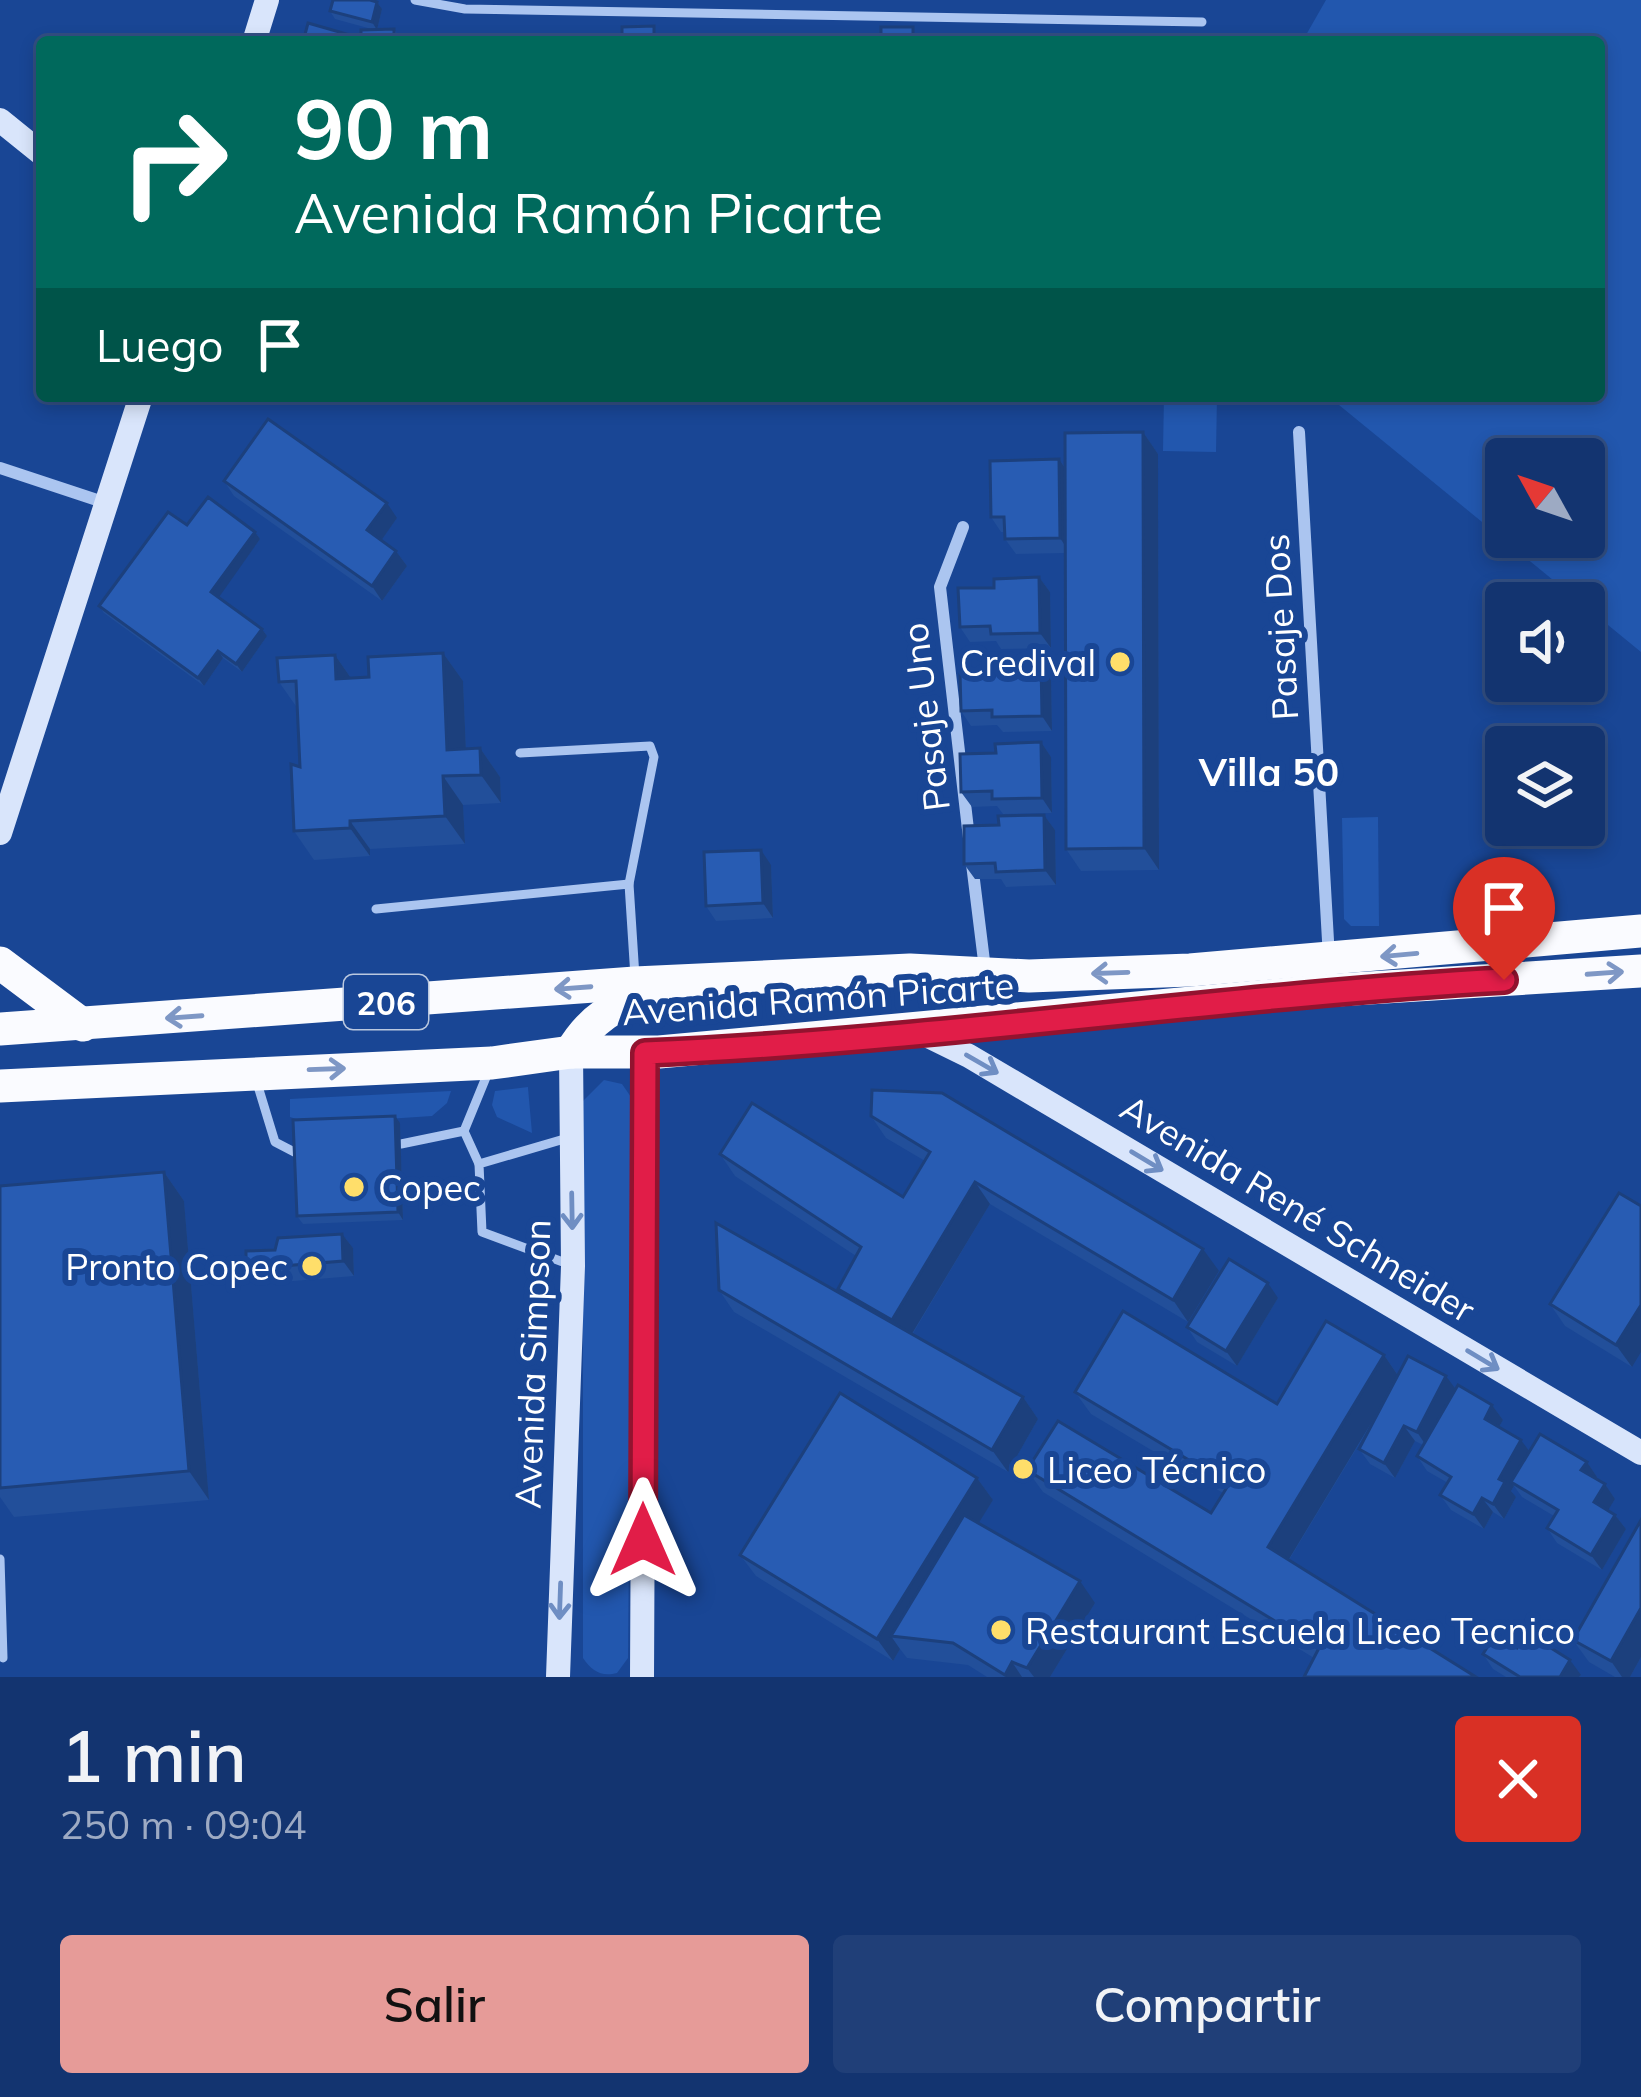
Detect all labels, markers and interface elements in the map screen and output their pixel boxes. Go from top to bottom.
text: 90 m [294,75,493,180]
icon: right [96,84,252,240]
text: Avenida Ramón Picarte [294,179,883,247]
icon: arrive [247,312,313,378]
text: Luego [96,317,223,373]
north arrow [1485,438,1605,558]
map controls [1485,438,1605,846]
street label: Pasaje Dos [1253,533,1307,721]
button: sound [1485,582,1605,702]
street label: Pasaje Uno [891,620,959,814]
place label: Credival [960,640,1096,685]
marker: Credival [1107,649,1133,675]
button: layers [1485,726,1605,846]
district label: Villa 50 [1198,747,1339,796]
pin [1453,857,1555,980]
icon: arrive [1471,875,1537,941]
one-way arrow [1380,944,1419,967]
street label: Avenida Ramón Picarte [621,962,1015,1034]
one-way arrow [1091,962,1130,985]
one-way arrow [1585,962,1624,985]
road number: 206 [344,975,428,1029]
one-way arrow [554,976,593,999]
one-way arrow [165,1006,204,1029]
one-way arrow [965,1052,999,1076]
one-way arrow [307,1057,346,1080]
street label: Avenida René Schneider [1113,1084,1483,1332]
one-way arrow [1129,1150,1164,1174]
place label: Copec [378,1165,481,1210]
marker: Copec [341,1174,367,1200]
one-way arrow [561,1191,584,1230]
street label: Avenida Simpson [504,1218,560,1510]
place label: Pronto Copec [65,1244,288,1289]
marker: Pronto Copec [299,1253,325,1279]
one-way arrow [1465,1348,1500,1372]
place label: Liceo Técnico [1047,1447,1266,1492]
marker: Liceo Técnico [1010,1456,1036,1482]
position arrow [580,1477,706,1603]
one-way arrow [548,1581,571,1620]
place label: Restaurant Escuela Liceo Tecnico [1025,1608,1575,1653]
marker: Restaurant Escuela Liceo Tecnico [988,1617,1014,1643]
text: 1 min [60,1710,247,1800]
button: close [1455,1716,1581,1842]
text: 250 m · 09:04 [60,1800,306,1849]
button: Salir [60,1935,809,2073]
button: Compartir [833,1935,1581,2073]

